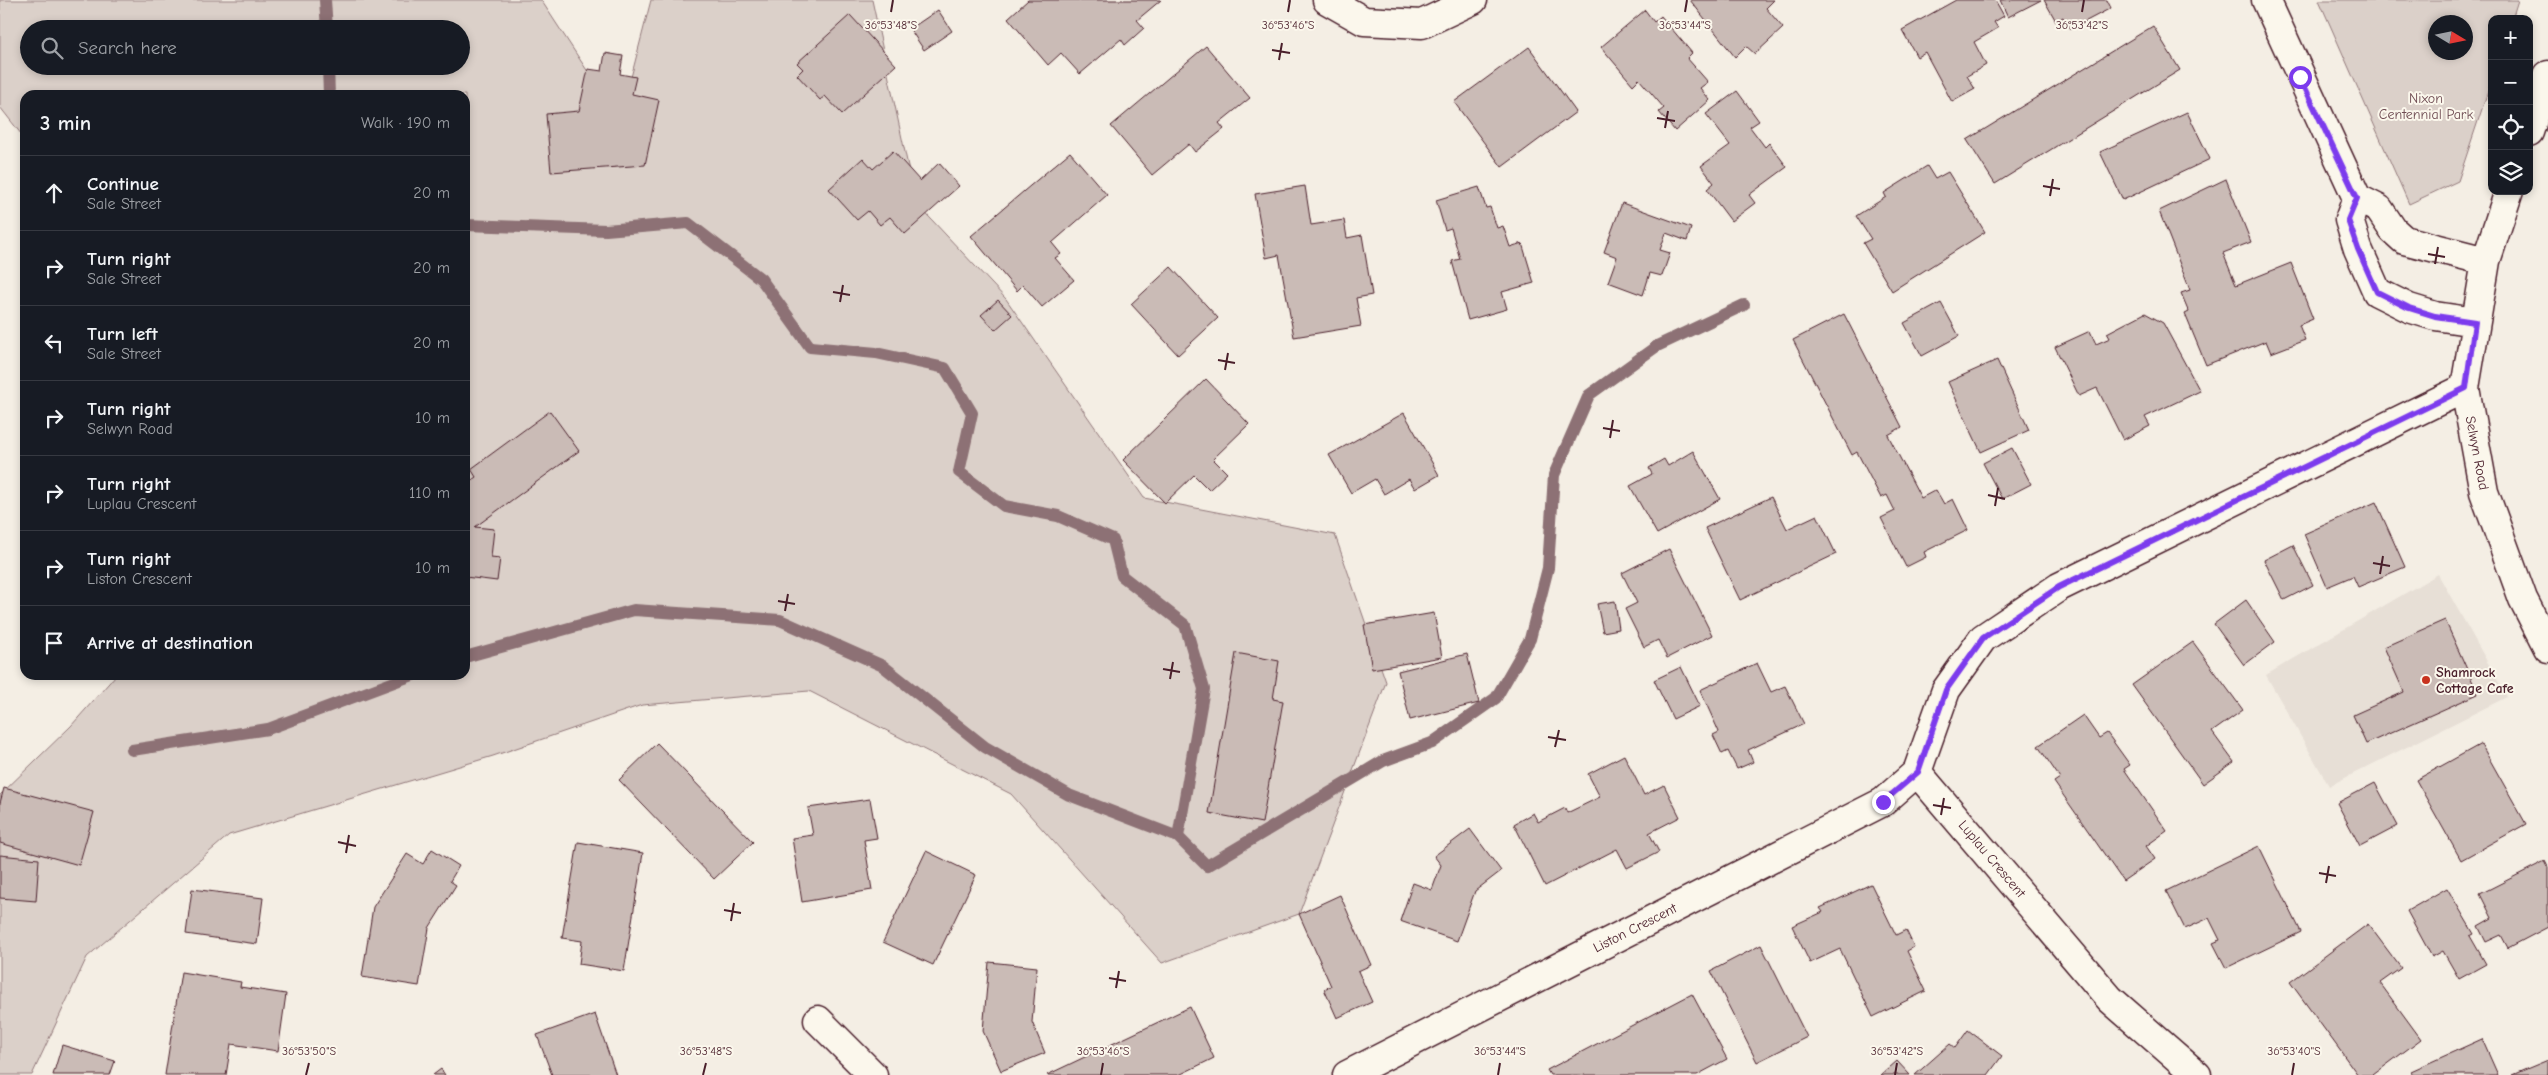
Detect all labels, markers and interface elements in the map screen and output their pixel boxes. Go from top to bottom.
north arrow [2428,15,2473,60]
map controls [2488,15,2533,195]
button: + [2488,15,2533,60]
text: 36°53'48"S [865,18,918,32]
text: 36°53'46"S [1262,18,1315,32]
text: 36°53'44"S [1659,18,1711,32]
text: 36°53'42"S [2056,18,2109,32]
search box [20,20,470,75]
icon: search [38,34,66,62]
text: Search here [78,37,177,59]
button: − [2488,60,2533,105]
route start [2289,66,2312,89]
park label: Nixon Centennial Park [2379,90,2473,123]
button: locate [2488,105,2533,150]
text: 3 min [40,111,91,135]
text: Walk · 190 m [361,114,450,132]
button: layers [2488,150,2533,195]
text: Continue [87,173,159,195]
icon: ahead [40,179,68,207]
text: 20 m [413,184,450,202]
text: Sale Street [87,195,161,213]
text: Turn right [87,248,171,270]
icon: right [40,254,68,282]
text: 20 m [413,259,450,277]
text: Sale Street [87,270,161,288]
text: Turn left [87,323,158,345]
icon: left [40,329,68,357]
text: 20 m [413,334,450,352]
text: Sale Street [87,345,161,363]
text: Turn right [87,398,171,420]
icon: right [40,404,68,432]
text: 10 m [415,409,450,427]
street label: Selwyn Road [2461,415,2493,491]
text: Selwyn Road [87,420,173,438]
text: Turn right [87,473,171,495]
icon: right [40,479,68,507]
text: 110 m [409,484,450,502]
text: Luplau Crescent [87,495,196,513]
text: Turn right [87,548,171,570]
icon: right [40,554,68,582]
text: 10 m [415,559,450,577]
text: Liston Crescent [87,570,192,588]
icon: arrive [40,629,68,657]
text: Arrive at destination [87,632,253,654]
place label: Shamrock Cottage Cafe [2436,664,2514,697]
marker: Shamrock Cottage Cafe [2420,674,2432,686]
route end [1872,791,1895,814]
street label: Luplau Crescent [1955,817,2030,902]
street label: Liston Crescent [1590,899,1681,956]
text: 36°53'50"S [282,1044,336,1058]
text: 36°53'48"S [680,1044,733,1058]
text: 36°53'46"S [1077,1044,1130,1058]
text: 36°53'44"S [1474,1044,1526,1058]
text: 36°53'42"S [1871,1044,1924,1058]
text: 36°53'40"S [2267,1044,2321,1058]

